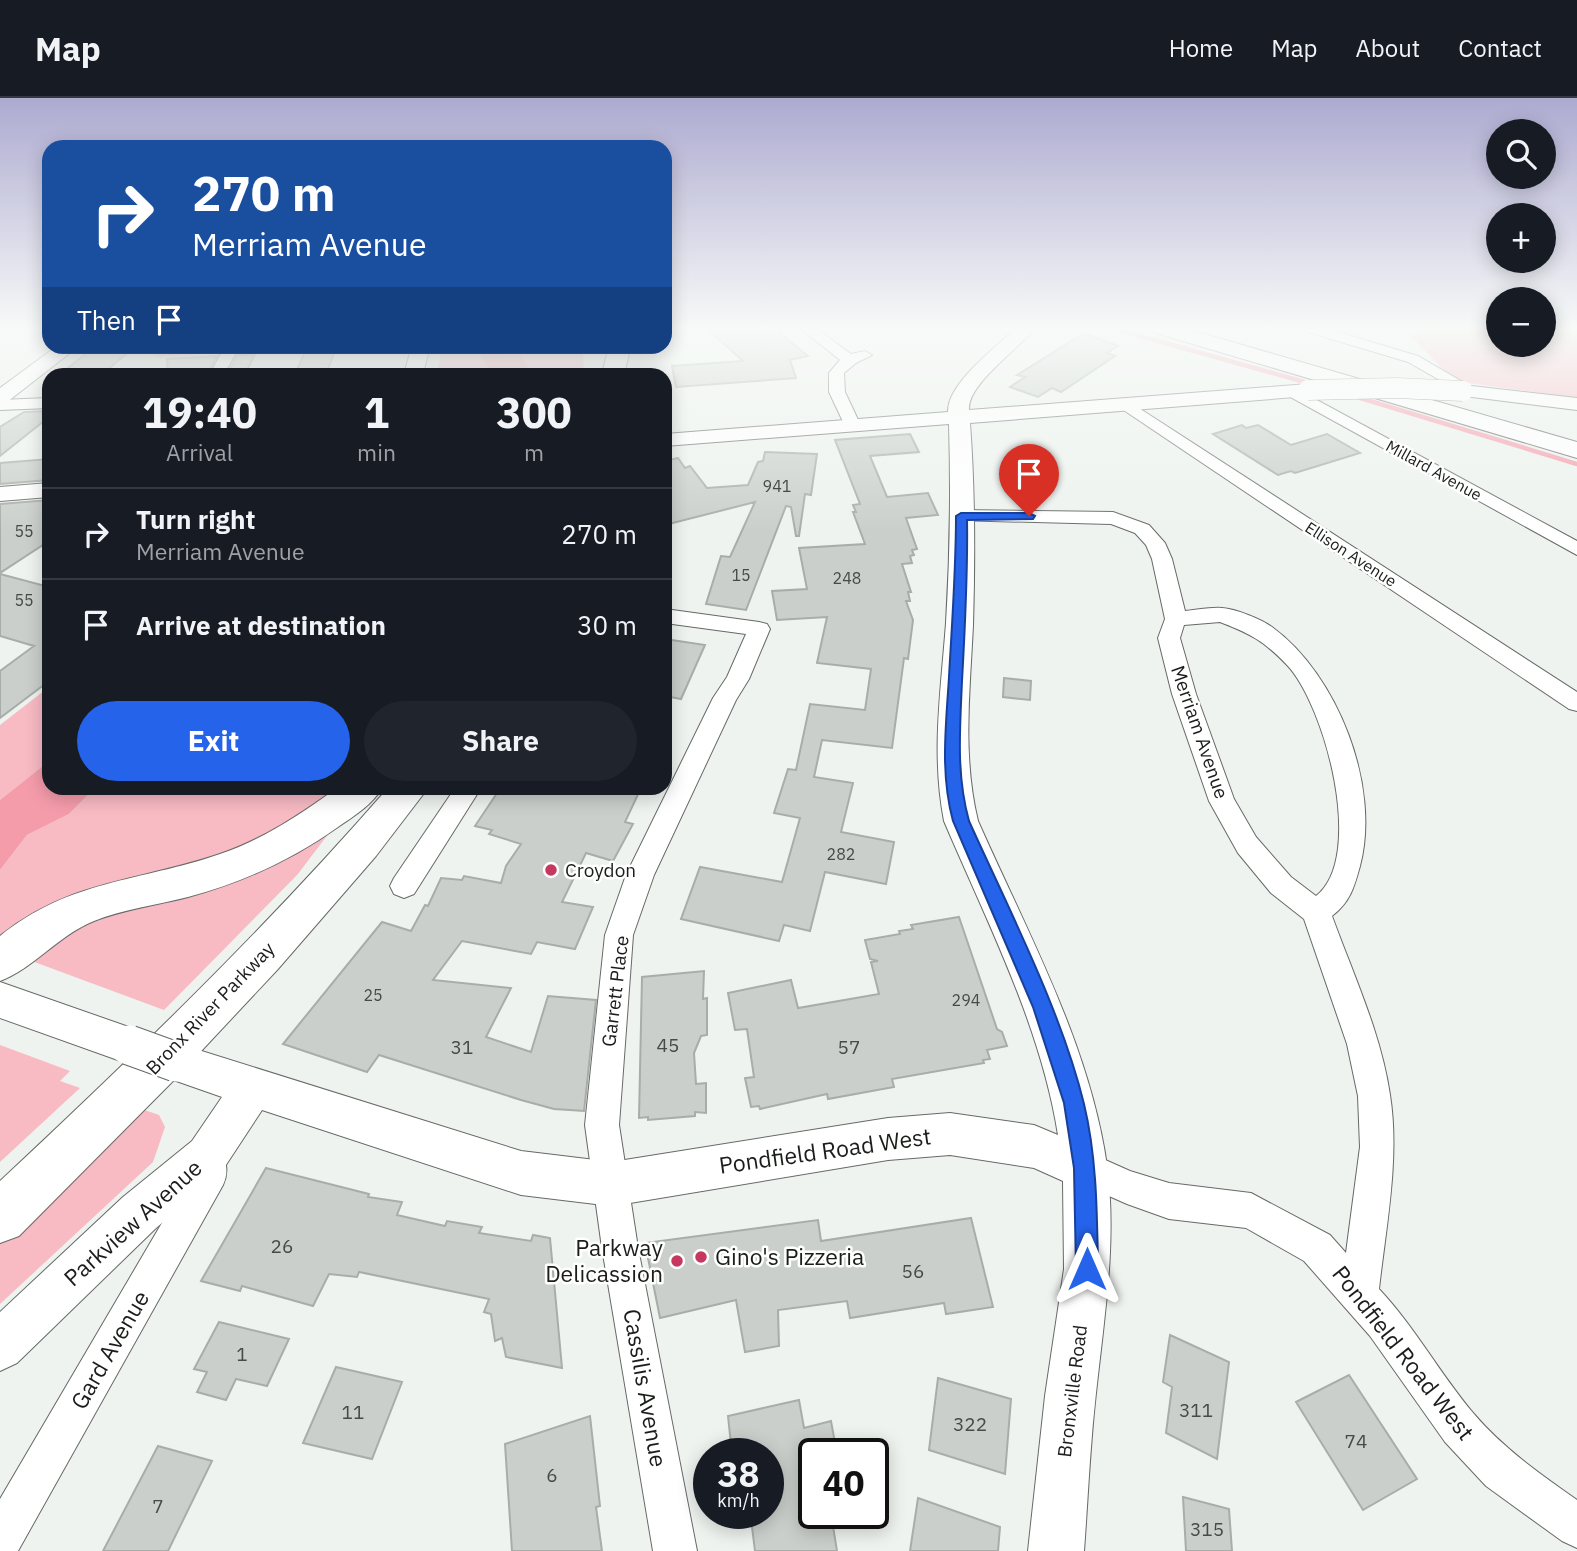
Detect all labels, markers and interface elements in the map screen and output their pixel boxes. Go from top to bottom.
text: Map [35,27,101,70]
text: Home [1169,32,1233,64]
text: Map [1271,32,1317,64]
text: About [1355,32,1420,64]
text: Contact [1458,32,1542,64]
map controls [1486,119,1556,357]
button: search [1486,119,1556,189]
text: 270 m [192,161,336,224]
icon: right [77,168,168,259]
button: + [1486,203,1556,273]
text: Merriam Avenue [192,223,426,265]
button: − [1486,287,1556,357]
icon: arrive [150,301,188,339]
text: Then [77,303,136,337]
text: 19:40 [142,385,257,440]
text: 1 [364,385,389,440]
text: 300 [496,385,572,440]
street label: Millard Avenue [1383,435,1486,505]
text: Arrival [166,437,233,467]
text: min [357,437,396,467]
text: m [524,437,544,467]
pin [999,444,1059,516]
icon: arrive [1010,455,1048,493]
house number: 941 [763,476,791,496]
text: Turn right [136,502,255,536]
icon: right [77,515,115,553]
text: 270 m [561,517,637,551]
street label: Ellison Avenue [1302,517,1401,591]
house number: 55 [14,521,34,541]
text: Merriam Avenue [136,536,305,566]
house number: 15 [731,565,751,585]
house number: 248 [833,568,861,588]
house number: 55 [14,590,34,610]
icon: arrive [77,606,115,644]
text: Arrive at destination [136,608,386,642]
text: 30 m [577,608,637,642]
street label: Merriam Avenue [1166,662,1234,802]
button: Exit [77,701,350,781]
button: Share [364,701,637,781]
house number: 282 [827,844,855,864]
place label: Croydon [565,858,636,882]
marker: Croydon [543,862,559,878]
street label: Garrett Place [596,934,634,1048]
street label: Bronx River Parkway [140,936,280,1079]
house number: 25 [363,985,383,1005]
house number: 294 [952,990,980,1010]
house number: 45 [657,1033,679,1057]
house number: 31 [451,1035,473,1059]
house number: 57 [838,1035,860,1059]
street label: Pondfield Road West [717,1120,933,1180]
street label: Parkview Avenue [57,1152,208,1292]
place label: Parkway Delicassion [545,1232,664,1288]
position arrow [1050,1232,1124,1306]
house number: 26 [271,1234,293,1258]
place label: Gino's Pizzeria [715,1241,864,1271]
marker: Gino's Pizzeria [693,1249,709,1265]
marker: Parkway Delicassion [669,1253,685,1269]
house number: 56 [902,1259,924,1283]
street label: Pondfield Road West [1326,1259,1481,1446]
street label: Gard Avenue [63,1285,155,1414]
street label: Cassilis Avenue [617,1306,675,1469]
street label: Bronxville Road [1052,1323,1092,1459]
house number: 1 [236,1342,248,1366]
house number: 311 [1179,1398,1213,1422]
house number: 11 [342,1400,364,1424]
house number: 322 [953,1412,987,1436]
house number: 74 [1345,1429,1367,1453]
speed limit sign: 40 [798,1438,889,1529]
text: 38 [717,1451,760,1497]
house number: 6 [546,1463,558,1487]
text: km/h [717,1489,760,1512]
house number: 7 [152,1494,164,1518]
house number: 315 [1190,1517,1224,1541]

